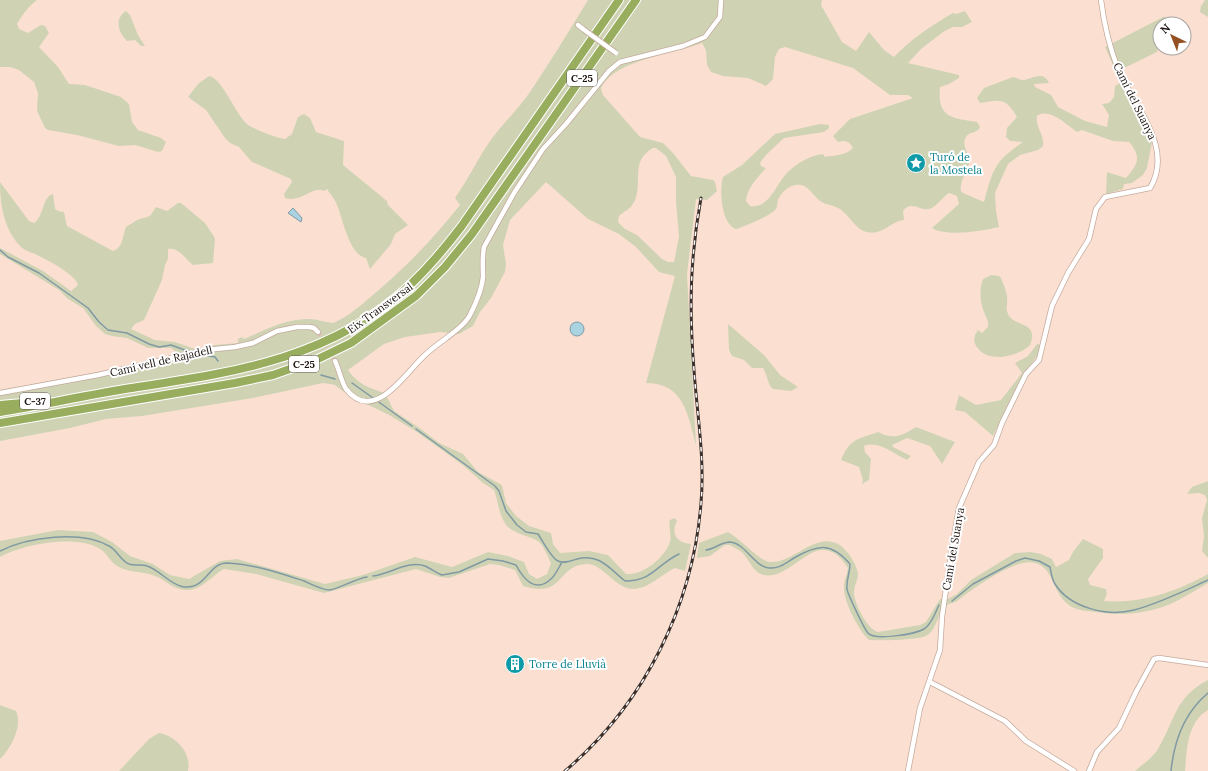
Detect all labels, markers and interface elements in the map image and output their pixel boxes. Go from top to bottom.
north arrow [1152,16,1192,56]
text: N [1157,20,1173,37]
street label: Camí del Suanya [1110,60,1160,142]
road number: C-25 [567,70,597,86]
place label: Turó de la Mostela [930,150,982,177]
place icon: Turó de la Mostela [905,152,927,174]
street label: Eix Transversal [344,280,416,336]
street label: Camí vell de Rajadell [108,342,214,380]
road number: C-25 [289,356,319,372]
road number: C-37 [20,393,50,409]
street label: Camí del Suanya [939,506,967,592]
building icon: Torre de Lluvià [504,653,526,675]
place label: Torre de Lluvià [529,657,606,671]

